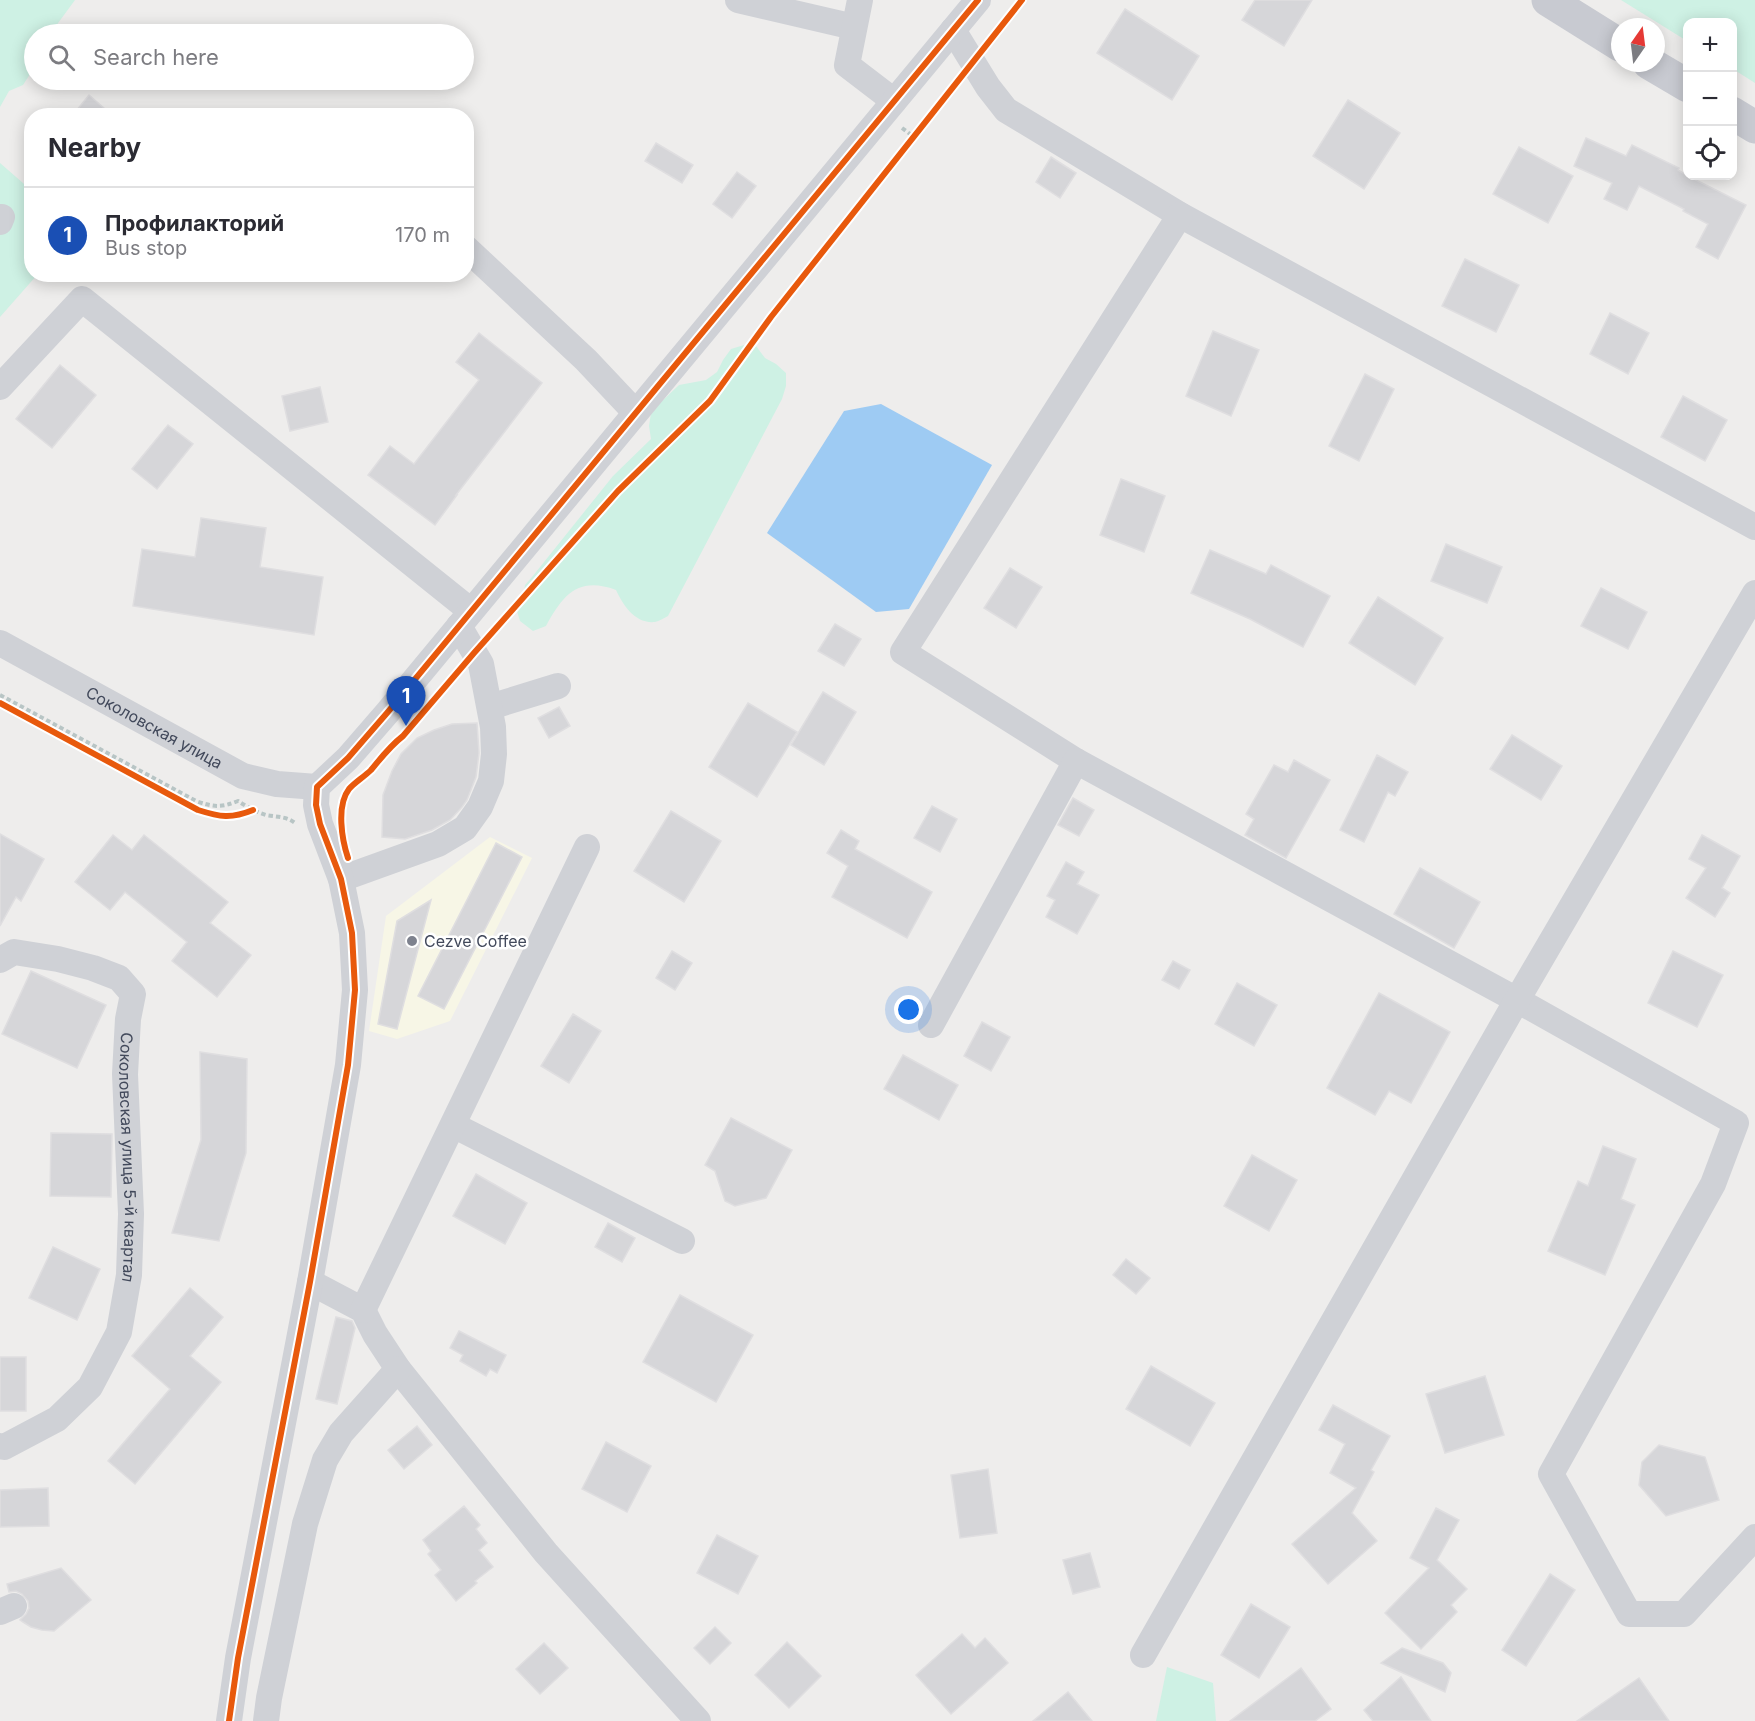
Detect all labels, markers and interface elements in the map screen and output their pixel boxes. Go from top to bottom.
north arrow [1611,18,1665,72]
map controls [1683,18,1737,180]
button: + [1683,18,1737,72]
search box [24,24,474,90]
icon: search [45,41,78,74]
text: Search here [93,44,219,70]
button: − [1683,72,1737,126]
button: locate [1683,126,1737,180]
text: Nearby [48,132,141,163]
text: Профилакторий [105,210,284,236]
text: 1 [63,223,72,247]
text: 170 m [395,223,450,247]
text: Bus stop [105,236,187,260]
pin: 1 [386,676,426,726]
street label: Соколовская улица [83,682,226,773]
place label: Cezve Coffee [424,931,527,951]
marker: Cezve Coffee [405,934,419,948]
your location [894,995,923,1024]
street label: Соколовская улица 5-й квартал [115,1032,141,1284]

